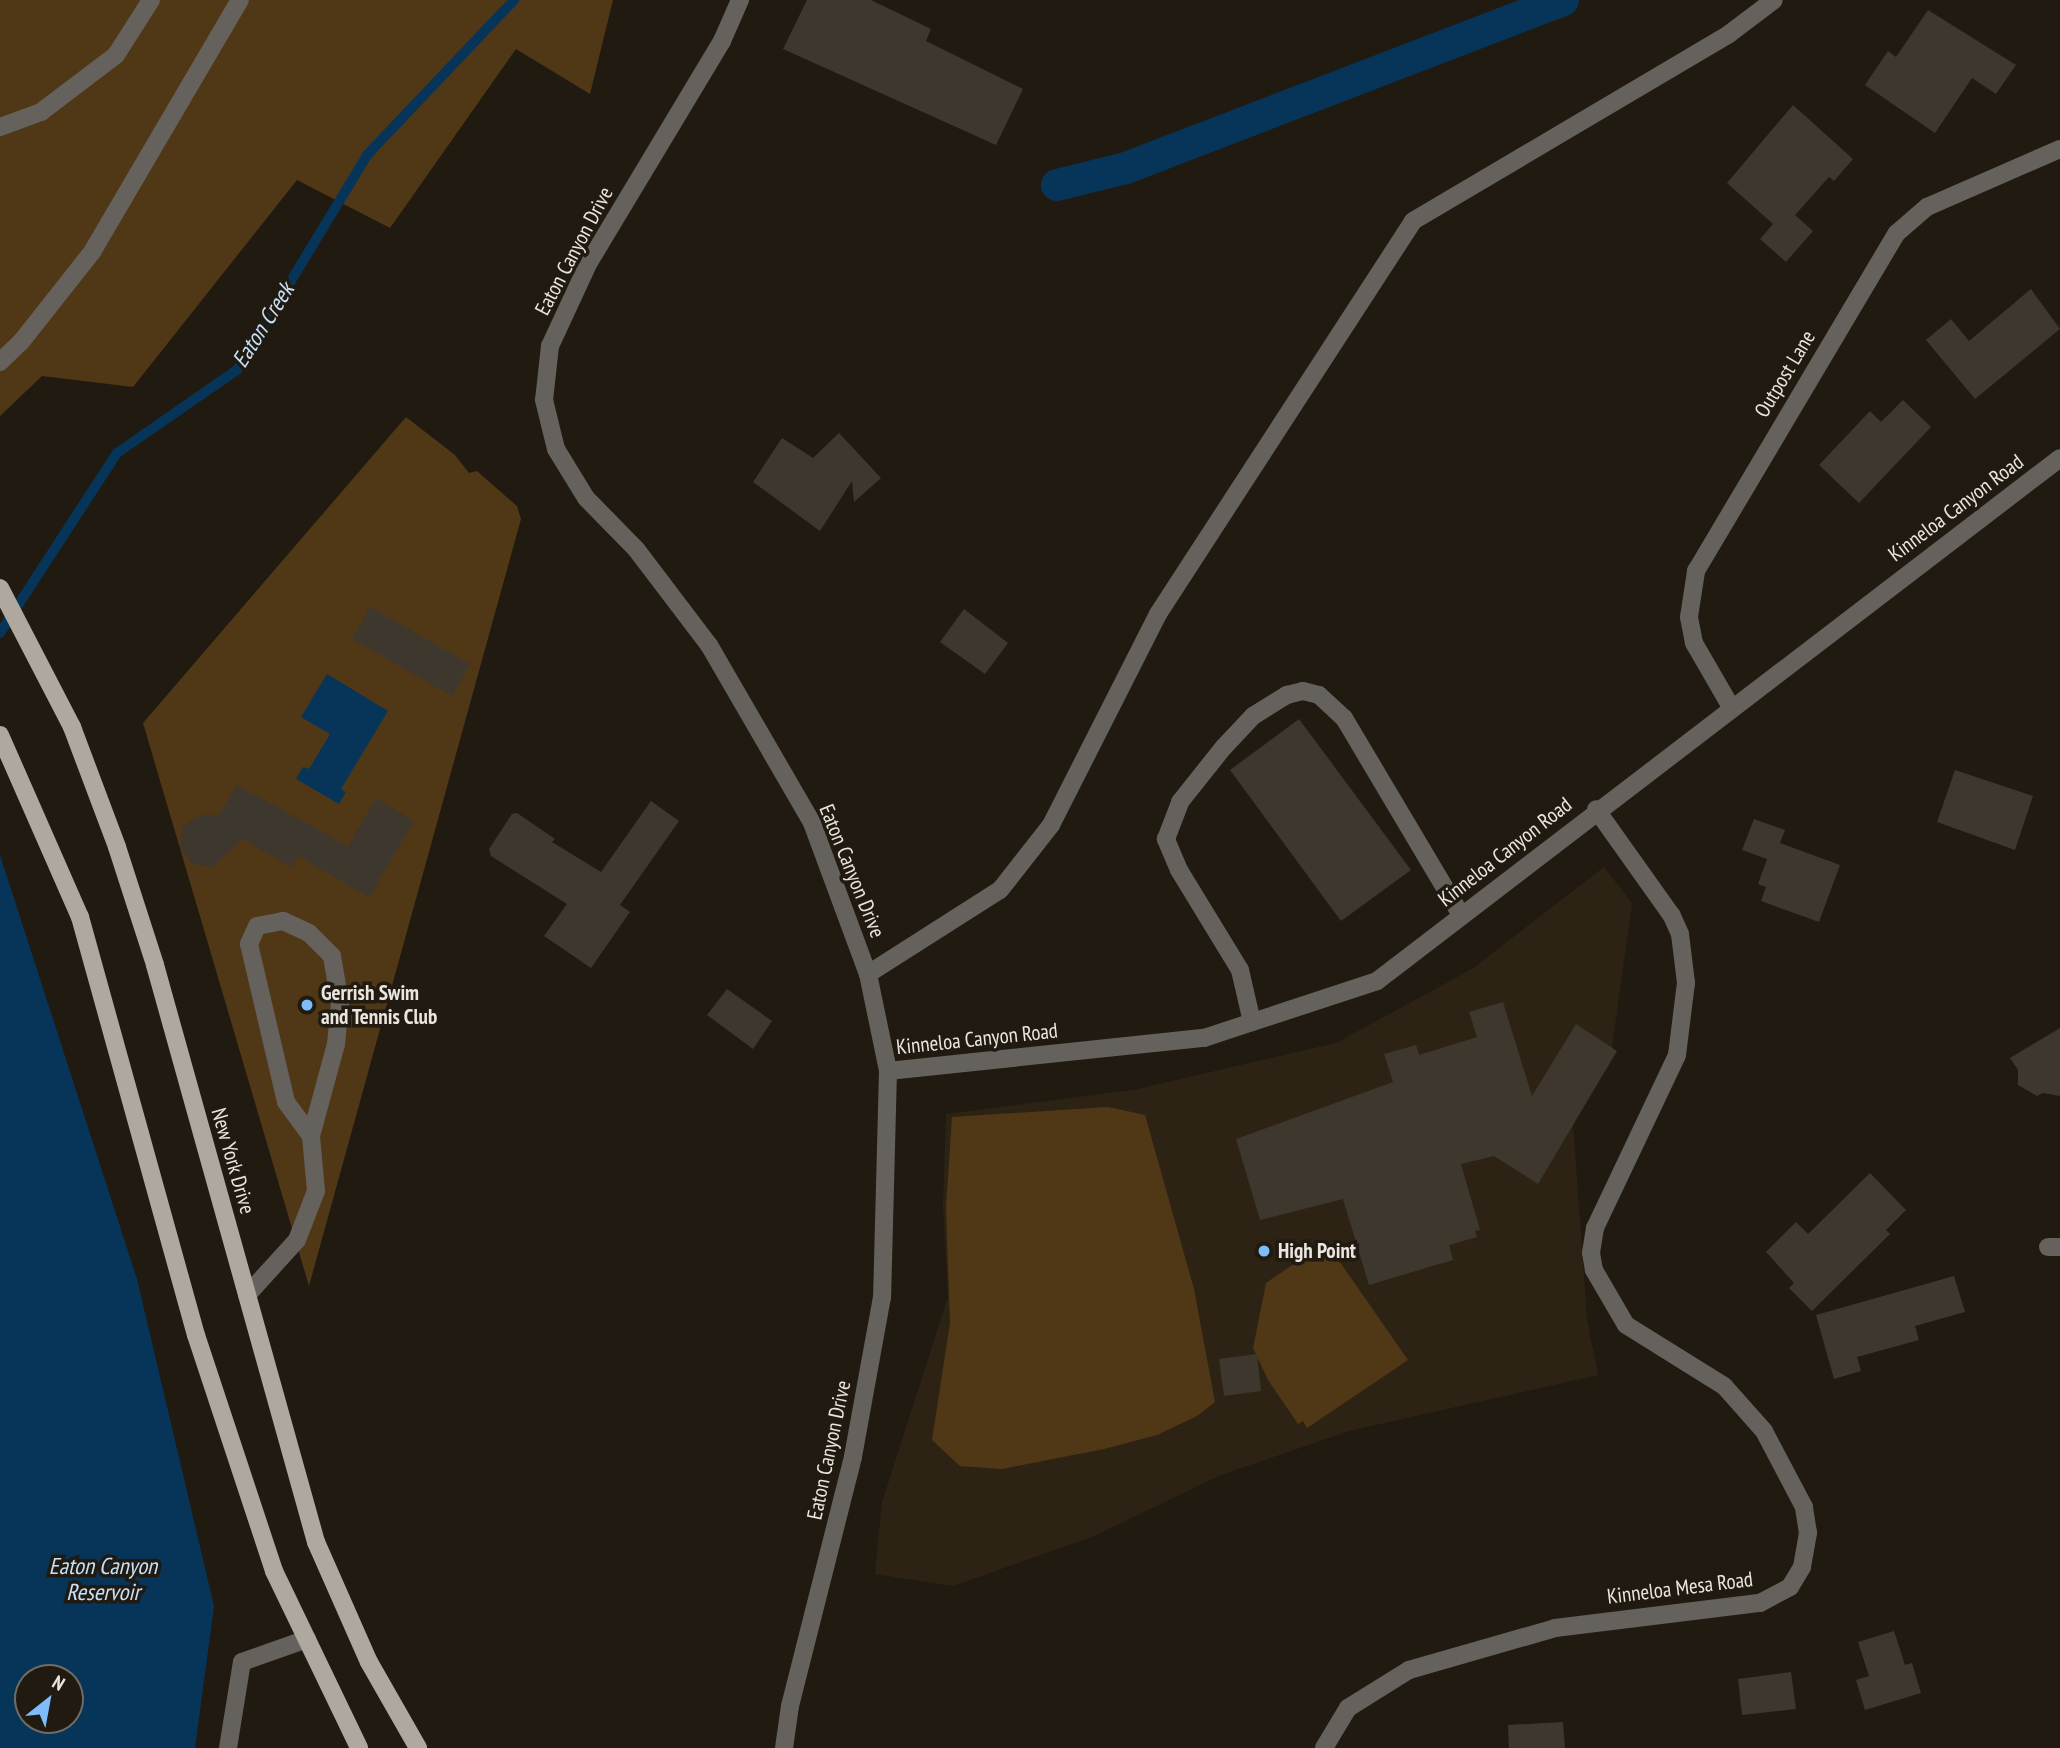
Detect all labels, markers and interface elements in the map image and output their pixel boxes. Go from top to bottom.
street label: Eaton Canyon Drive [530,183,618,319]
water label: Eaton Creek [226,278,300,372]
street label: Outpost Lane [1749,326,1821,422]
street label: Kinneloa Canyon Road [1884,449,2028,567]
street label: Kinneloa Canyon Road [1433,792,1577,912]
street label: Eaton Canyon Drive [814,801,890,941]
place label: Gerrish Swim and Tennis Club [321,980,438,1030]
marker: Gerrish Swim and Tennis Club [299,997,315,1013]
street label: Kinneloa Canyon Road [895,1018,1059,1060]
street label: New York Drive [206,1105,260,1217]
place label: High Point [1278,1238,1356,1264]
marker: High Point [1256,1243,1272,1259]
street label: Eaton Canyon Drive [802,1378,856,1522]
water label: Eaton Canyon Reservoir [49,1552,157,1606]
street label: Kinneloa Mesa Road [1606,1567,1754,1609]
north arrow [14,1664,84,1734]
text: N [48,1670,69,1696]

